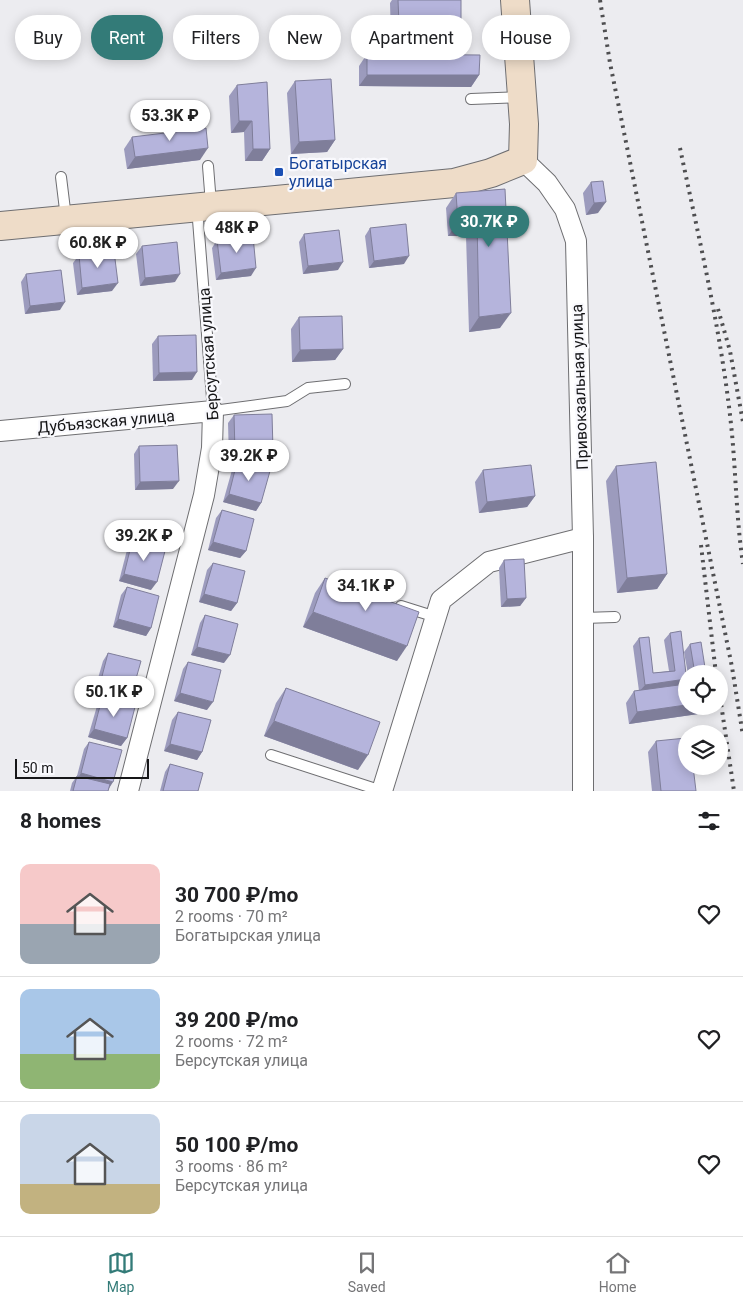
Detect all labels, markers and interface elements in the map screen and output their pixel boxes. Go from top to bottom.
chip: Buy [15,15,81,60]
chip: Rent [91,15,163,60]
chip: Filters [173,15,259,60]
chip: New [269,15,341,60]
chip: Apartment [351,15,472,60]
chip: House [482,15,570,60]
pin: 53.3K ₽ [124,100,216,142]
text: 53.3K ₽ [141,106,199,125]
place label: Богатырская улица [289,154,387,191]
marker: Богатырская улица [273,166,285,178]
pin: 30.7K ₽ [443,206,535,248]
pin: 48K ₽ [202,212,272,254]
text: 30.7K ₽ [460,212,518,231]
text: 48K ₽ [215,218,259,237]
pin: 60.8K ₽ [52,226,144,269]
text: 60.8K ₽ [69,233,127,252]
street label: Берсутская улица [194,287,223,421]
street label: Привокзальная улица [567,304,592,470]
street label: Дубъязская улица [37,406,175,437]
pin: 39.2K ₽ [203,440,295,482]
text: 39.2K ₽ [220,446,278,465]
pin: 39.2K ₽ [98,520,190,562]
text: 39.2K ₽ [115,526,173,545]
pin: 34.1K ₽ [320,570,412,612]
text: 34.1K ₽ [337,576,395,595]
map controls [678,665,728,775]
button: locate [678,665,728,715]
pin: 50.1K ₽ [68,676,160,718]
text: 50.1K ₽ [85,682,143,701]
button: layers [678,725,728,775]
scale bar [15,756,149,779]
text: 50 m [22,760,54,776]
icon: filters [695,807,723,835]
text: 8 homes [20,809,101,833]
text: 30 700 ₽/mo [175,883,298,907]
icon: home [60,884,120,944]
icon: heart [695,900,723,928]
text: 2 rooms · 70 m² [175,907,288,926]
text: Богатырская улица [175,926,321,945]
text: 39 200 ₽/mo [175,1008,298,1032]
icon: home [60,1009,120,1069]
icon: heart [695,1025,723,1053]
text: 2 rooms · 72 m² [175,1032,288,1051]
text: Берсутская улица [175,1051,308,1070]
text: 50 100 ₽/mo [175,1133,298,1157]
icon: home [60,1134,120,1194]
icon: heart [695,1150,723,1178]
text: 3 rooms · 86 m² [175,1157,288,1176]
text: Берсутская улица [175,1176,308,1195]
tab: Map [107,1249,135,1295]
tab: Saved [348,1249,386,1295]
tab: Home [599,1249,636,1295]

